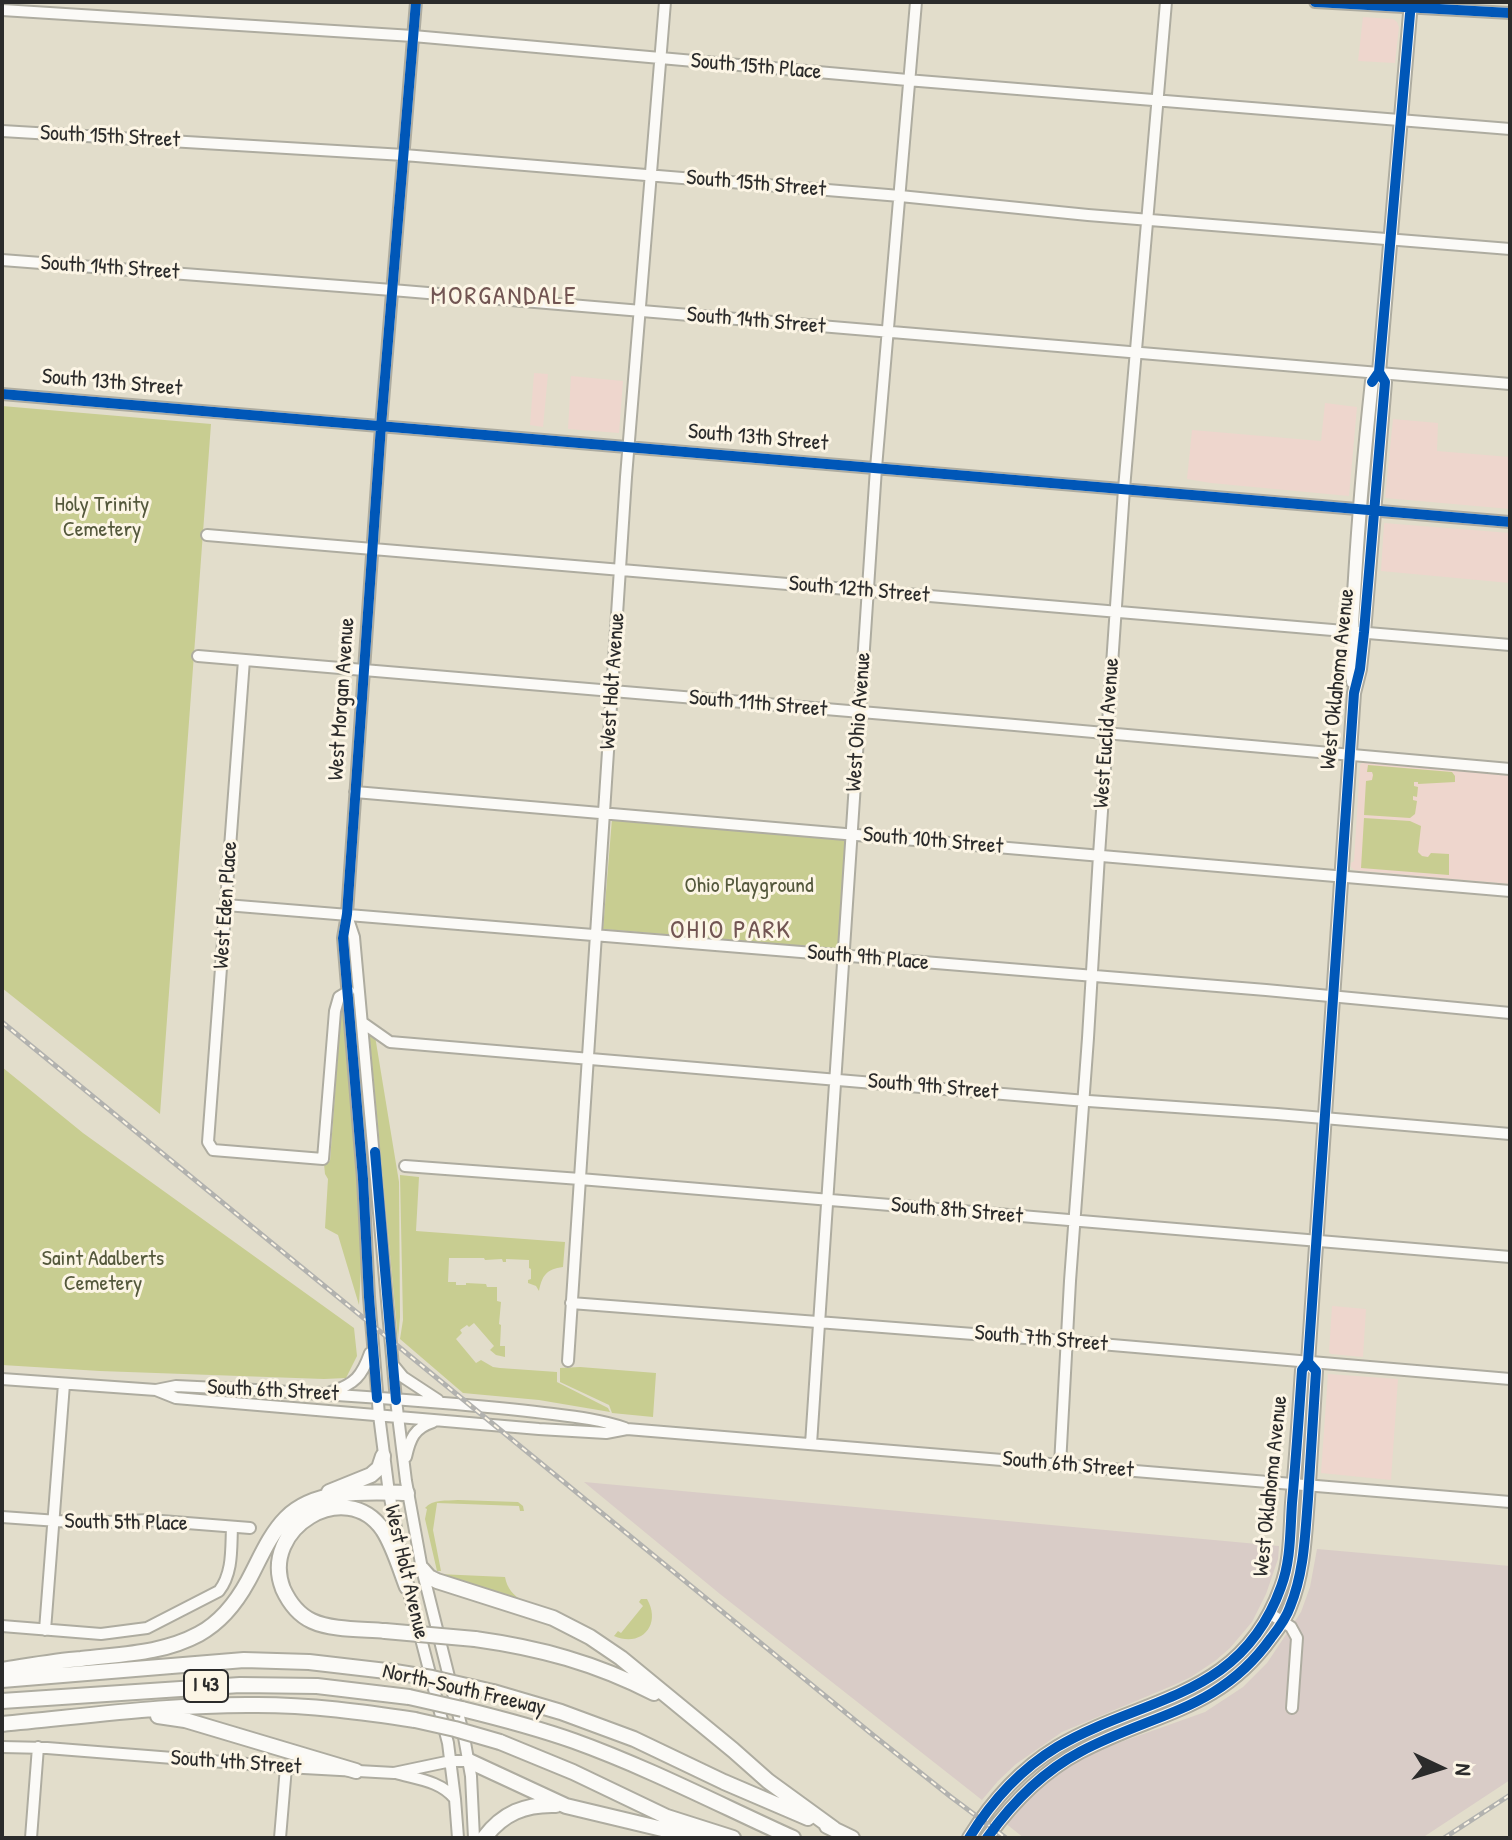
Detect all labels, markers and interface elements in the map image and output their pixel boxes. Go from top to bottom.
street label: South 15th Place [690,48,822,86]
street label: South 15th Street [39,120,181,154]
street label: South 15th Street [685,165,827,203]
street label: South 14th Street [40,250,180,286]
district label: MORGANDALE [431,281,577,313]
street label: South 14th Street [686,302,826,340]
street label: South 13th Street [41,364,183,402]
street label: South 13th Street [687,419,829,457]
park label: Holy Trinity Cemetery [55,492,149,544]
street label: South 12th Street [788,571,930,609]
street label: West Oklahoma Avenue [1315,587,1361,771]
street label: West Holt Avenue [595,612,631,750]
street label: West Morgan Avenue [323,617,361,781]
street label: West Ohio Avenue [841,651,877,793]
street label: West Euclid Avenue [1089,657,1125,809]
street label: South 11th Street [688,685,828,723]
street label: South 10th Street [862,822,1004,860]
street label: West Eden Place [208,840,244,970]
park label: Ohio Playground [684,873,814,899]
district label: OHIO PARK [670,915,792,947]
street label: South 9th Place [806,940,930,976]
street label: South 9th Street [867,1068,999,1106]
street label: South 8th Street [890,1192,1024,1230]
park label: Saint Adalberts Cemetery [42,1246,164,1298]
street label: South 7th Street [973,1320,1109,1358]
street label: South 6th Street [207,1374,339,1408]
street label: West Oklahoma Avenue [1248,1394,1294,1578]
street label: South 6th Street [1001,1446,1135,1484]
street label: West Holt Avenue [378,1502,434,1642]
street label: South 5th Place [64,1509,188,1537]
street label: North-South Freeway [380,1658,548,1722]
road number: I 43 [184,1670,228,1702]
north arrow [1400,1728,1480,1808]
street label: South 4th Street [170,1745,302,1781]
text: N [1449,1763,1479,1777]

